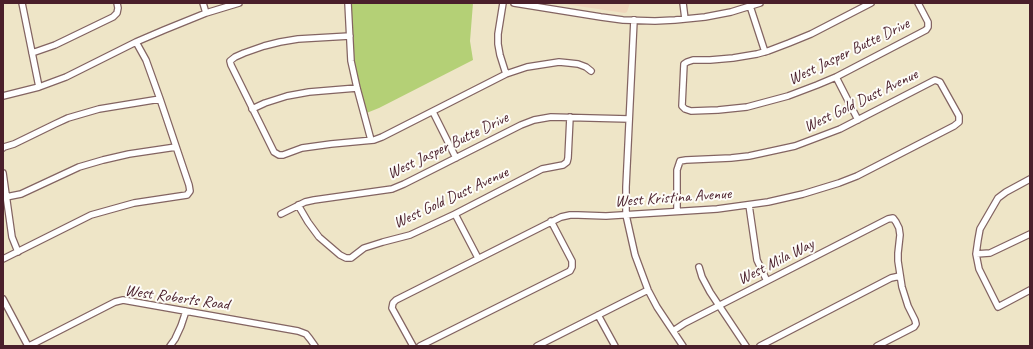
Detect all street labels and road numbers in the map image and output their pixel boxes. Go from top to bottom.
street label: West Jasper Butte Drive [785,14,913,90]
street label: West Gold Dust Avenue [801,65,921,137]
street label: West Jasper Butte Drive [384,108,512,184]
street label: West Gold Dust Avenue [391,163,511,233]
street label: West Kristina Avenue [614,184,732,212]
street label: West Mila Way [735,235,817,289]
street label: West Roberts Road [124,281,230,315]

